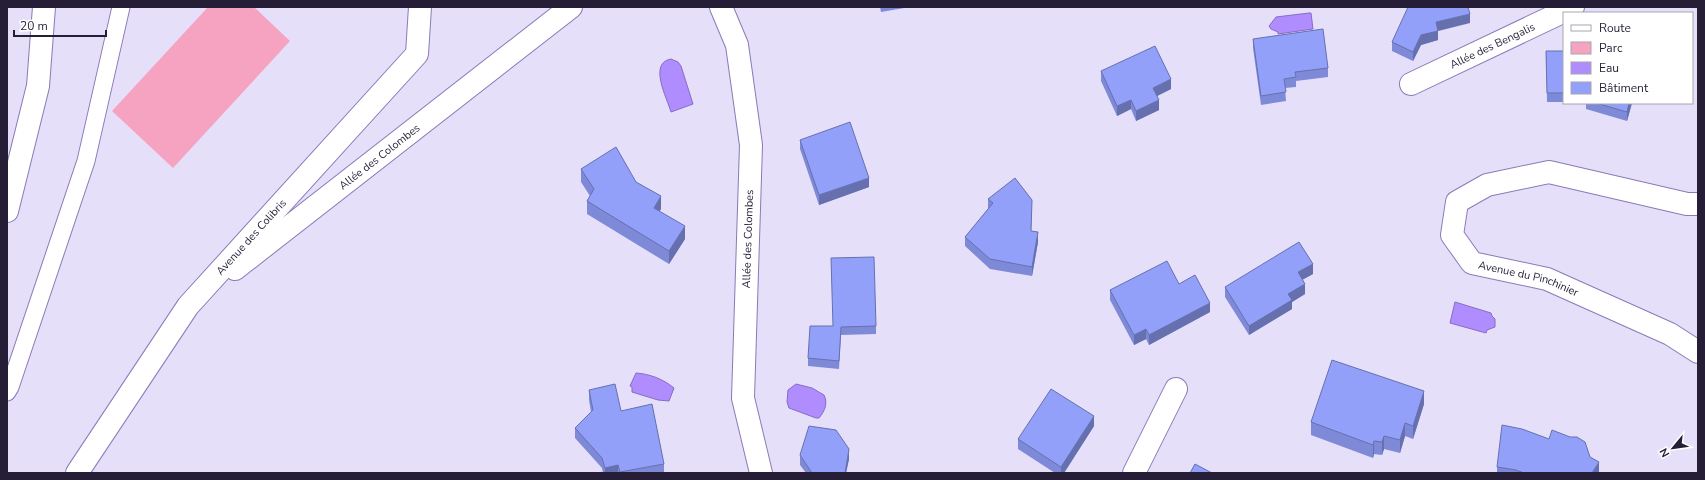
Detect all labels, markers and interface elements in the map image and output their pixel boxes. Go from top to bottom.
scale bar [14,12,106,38]
legend [1563,12,1693,104]
text: 20 m [20,18,48,34]
street label: Allée des Bengalis [1447,19,1537,72]
text: Route [1599,20,1631,36]
text: Parc [1599,40,1623,56]
text: Eau [1599,60,1619,76]
text: Bâtiment [1599,80,1649,96]
street label: Allée des Colombes [336,120,423,193]
street label: Allée des Colombes [739,189,757,289]
street label: Avenue des Colibris [212,196,289,278]
street label: Avenue du Pinchinier [1477,257,1581,300]
north arrow [1653,428,1693,468]
text: N [1656,445,1673,460]

